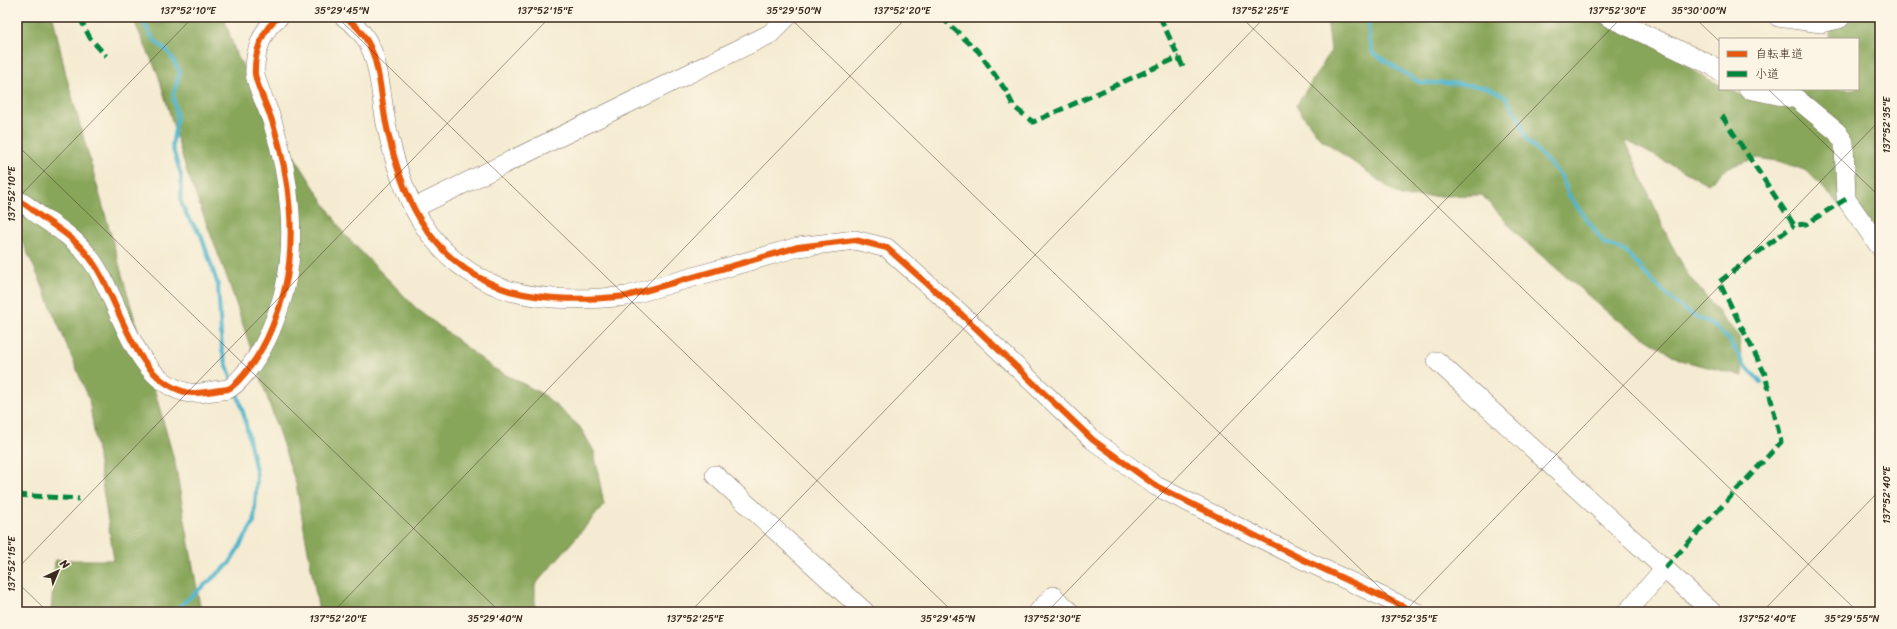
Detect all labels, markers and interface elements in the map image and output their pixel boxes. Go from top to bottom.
text: 137°52'10"E [160,2,217,20]
text: 35°29'45"N [315,2,370,20]
text: 137°52'15"E [517,2,574,20]
text: 35°29'50"N [766,2,822,20]
text: 137°52'20"E [873,2,932,20]
text: 137°52'25"E [1232,2,1290,20]
text: 137°52'30"E [1589,2,1647,20]
text: 35°30'00"N [1671,2,1727,20]
legend [1719,38,1859,90]
text: 自転車道 [1755,43,1803,65]
text: 小道 [1755,63,1779,85]
text: 137°52'35"E [1878,95,1896,153]
text: 137°52'10"E [3,165,21,222]
text: 137°52'40"E [1878,465,1896,524]
text: 137°52'15"E [3,535,21,592]
north arrow [38,551,78,591]
text: N [55,554,74,574]
text: 137°52'20"E [309,610,368,628]
text: 35°29'40"N [467,610,523,628]
text: 137°52'25"E [667,610,725,628]
text: 35°29'45"N [921,610,976,628]
text: 137°52'30"E [1024,610,1082,628]
text: 137°52'35"E [1381,610,1439,628]
text: 137°52'40"E [1738,610,1797,628]
text: 35°29'55"N [1825,610,1879,628]

